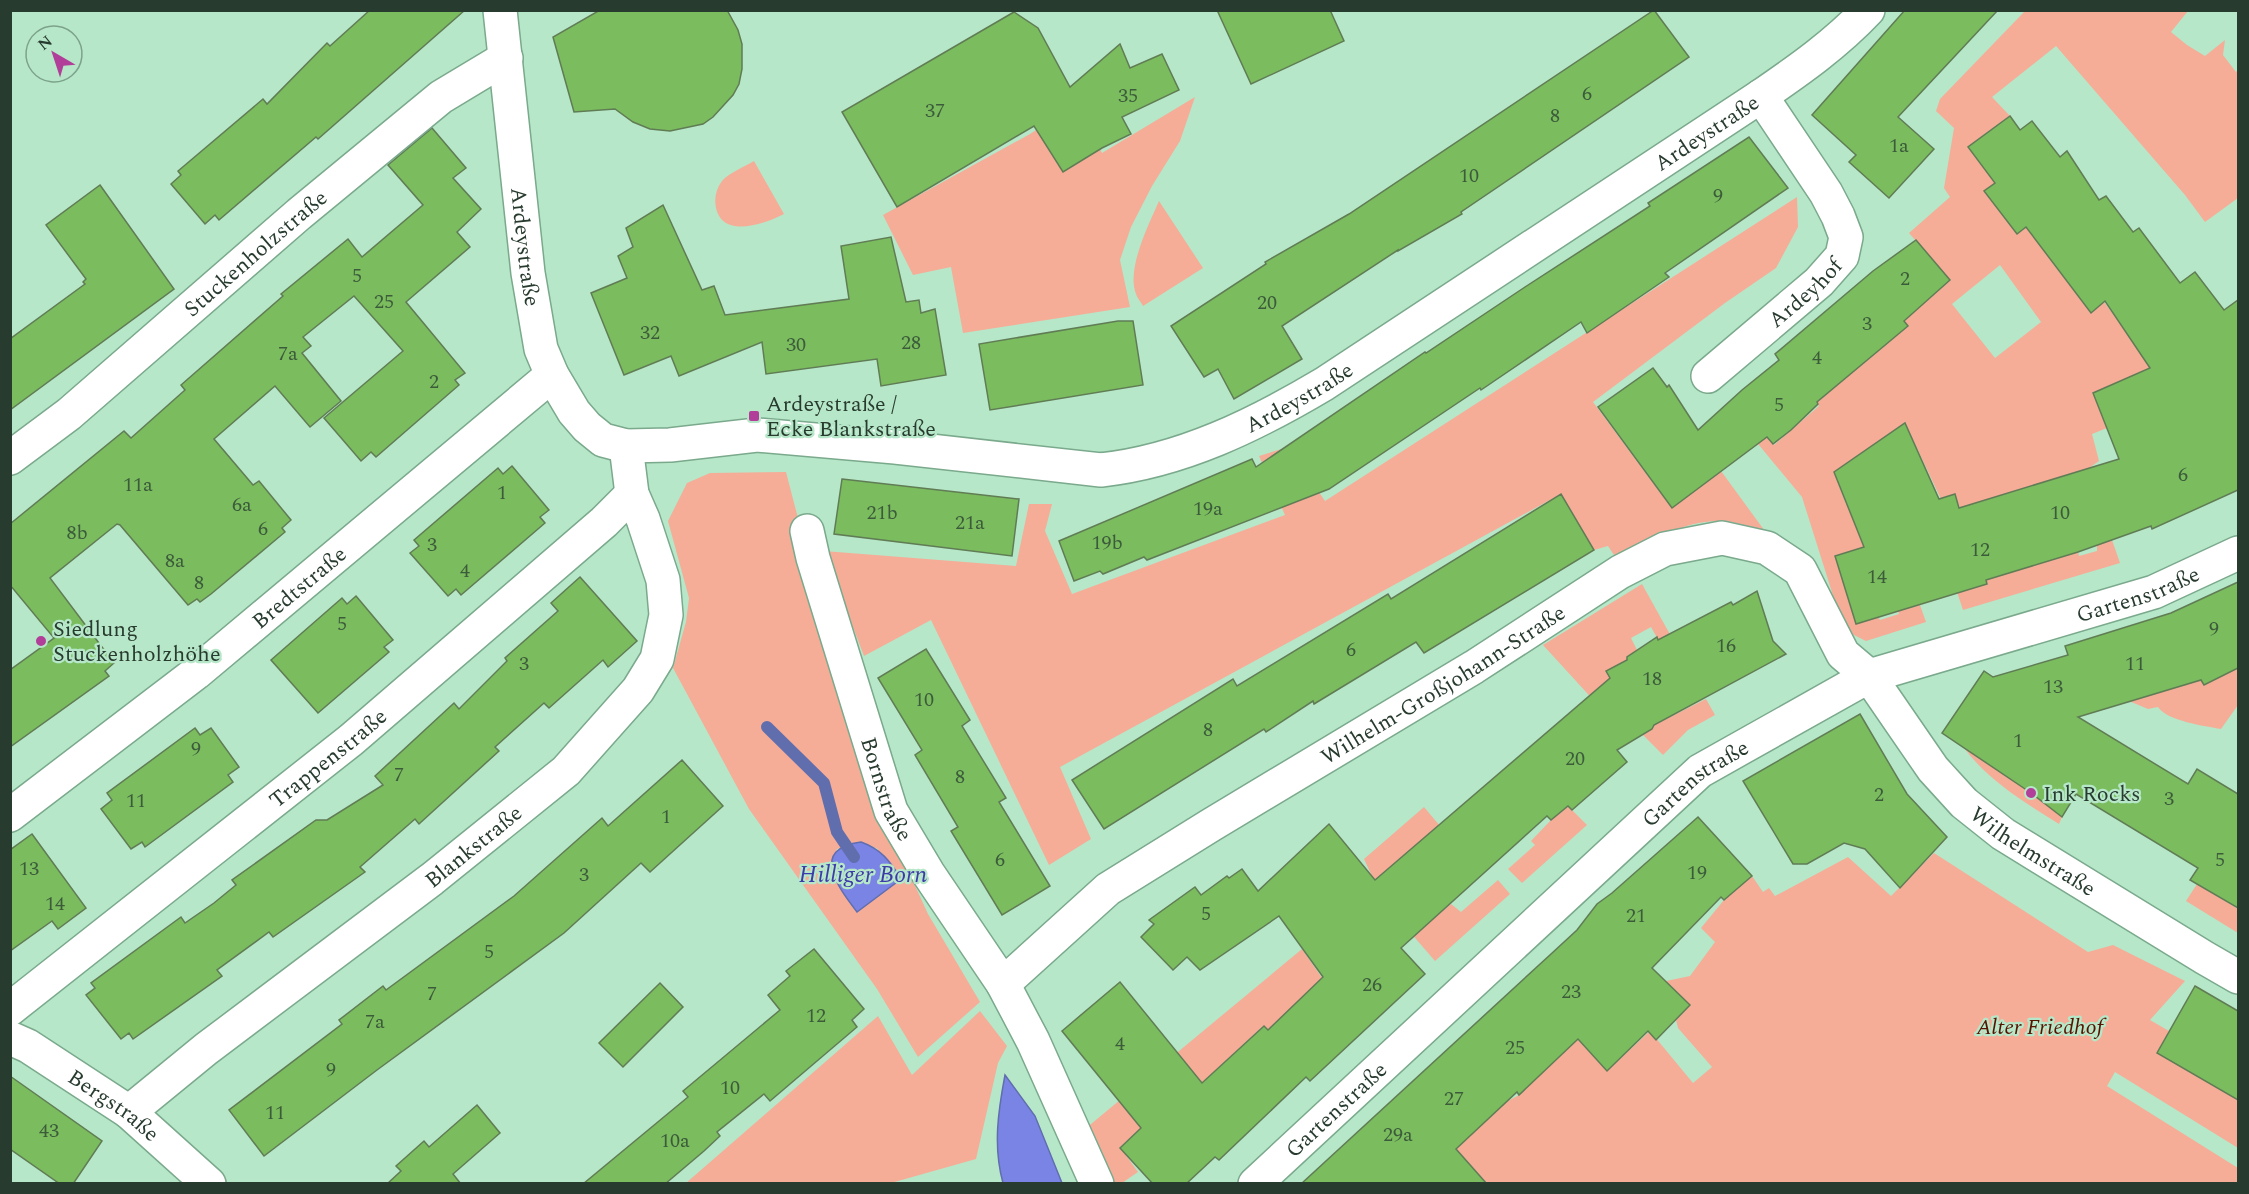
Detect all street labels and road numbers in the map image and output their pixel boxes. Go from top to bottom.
street label: Ardeystraße [1648,87,1766,180]
street label: Stuckenholzstraße [177,182,335,325]
street label: Ardeystraße [501,186,548,309]
street label: Ardeyhof [1761,250,1852,336]
street label: Ardeystraße [1240,354,1360,442]
street label: Bredtstraße [245,539,354,638]
street label: Gartenstraße [2073,558,2205,632]
street label: Wilhelm-Großjohann-Straße [1315,597,1572,774]
street label: Trappenstraße [262,701,395,817]
street label: Gartenstraße [1634,732,1755,836]
street label: Bornstraße [851,733,920,848]
street label: Blankstraße [418,797,530,897]
street label: Wilhelmstraße [1962,799,2102,905]
street label: Gartenstraße [1278,1054,1395,1166]
street label: Bergstraße [61,1061,167,1150]

